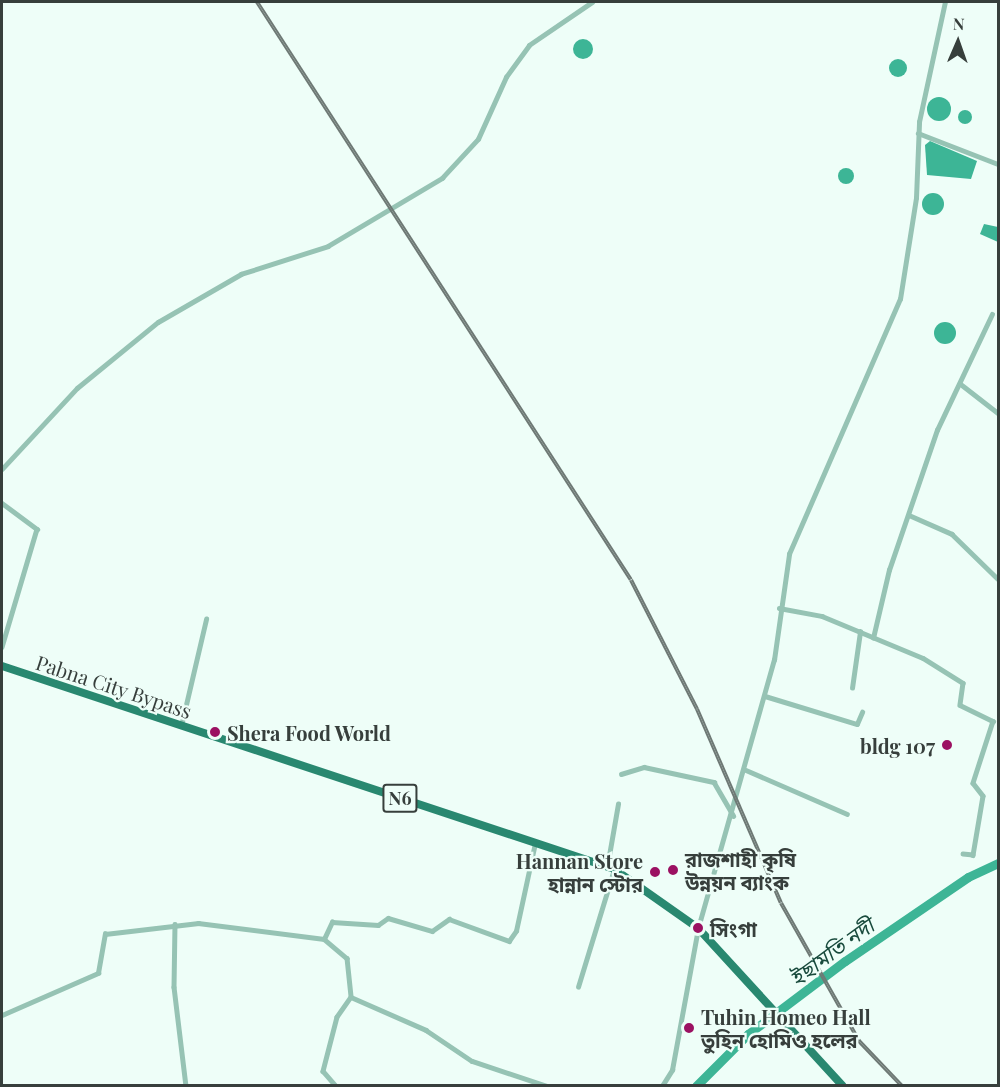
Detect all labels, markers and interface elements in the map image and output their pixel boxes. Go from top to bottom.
north arrow [928,12,988,72]
text: N [953,13,965,34]
street label: Pabna City Bypass [33,649,195,723]
place label: Shera Food World [227,720,392,744]
marker: Shera Food World [208,725,222,739]
place label: bldg 107 [860,733,935,757]
marker: bldg 107 [940,738,954,752]
road number: N6 [382,783,418,813]
place label: রাজশাহী কৃষি উন্নয়ন ব্যাংক [685,846,796,893]
place label: Hannan Store হান্নান স্টোর [516,849,643,896]
marker: রাজশাহী কৃষি উন্নয়ন ব্যাংক [666,863,680,877]
marker: Hannan Store হান্নান স্টোর [648,865,662,879]
water label: ইছামতি নদী [784,912,878,990]
place label: সিংগা [710,916,757,940]
marker: সিংগা [691,921,705,935]
place label: Tuhin Homeo Hall তুহিন হোমিও হলের [701,1005,871,1052]
marker: Tuhin Homeo Hall তুহিন হোমিও হলের [682,1021,696,1035]

